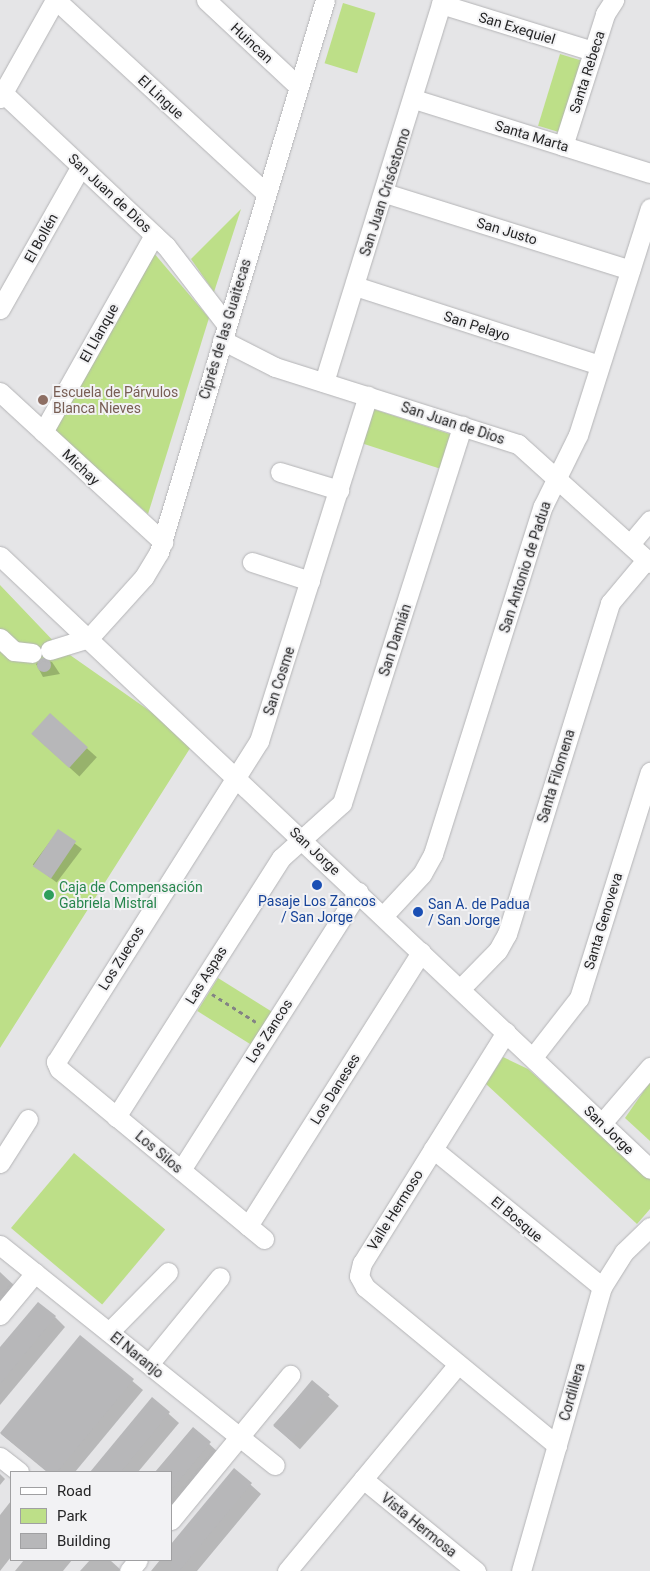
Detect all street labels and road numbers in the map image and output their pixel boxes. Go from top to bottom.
street label: San Exequiel [477,8,557,48]
street label: Huincan [227,19,277,67]
street label: Santa Rebeca [566,29,608,115]
street label: El Lingue [135,72,187,122]
street label: Santa Marta [493,117,571,155]
street label: San Juan Crisóstomo [356,126,414,258]
street label: San Juan de Dios [65,150,155,236]
street label: El Bollén [21,211,61,265]
street label: San Justo [475,214,539,248]
street label: Ciprés de las Guaitecas [196,257,254,401]
street label: El Llanque [76,301,122,365]
street label: San Pelayo [442,307,512,345]
street label: San Juan de Dios [399,398,507,448]
street label: Michay [59,446,103,488]
street label: San Antonio de Padua [496,499,554,635]
street label: San Damián [375,602,415,678]
street label: San Cosme [260,645,298,717]
street label: Santa Filomena [534,727,578,825]
street label: San Jorge [286,823,344,879]
street label: Santa Genoveva [580,871,626,971]
street label: Los Zuecos [95,923,147,993]
street label: Las Aspas [182,943,230,1007]
street label: Los Zancos [242,996,296,1066]
street label: Los Daneses [307,1051,363,1127]
street label: San Jorge [581,1102,637,1158]
street label: Los Silos [132,1127,186,1177]
street label: Valle Hermoso [364,1167,426,1253]
street label: El Bosque [488,1193,546,1245]
street label: El Naranjo [107,1328,167,1382]
street label: Cordillera [556,1361,588,1423]
street label: Vista Hermosa [378,1489,460,1561]

